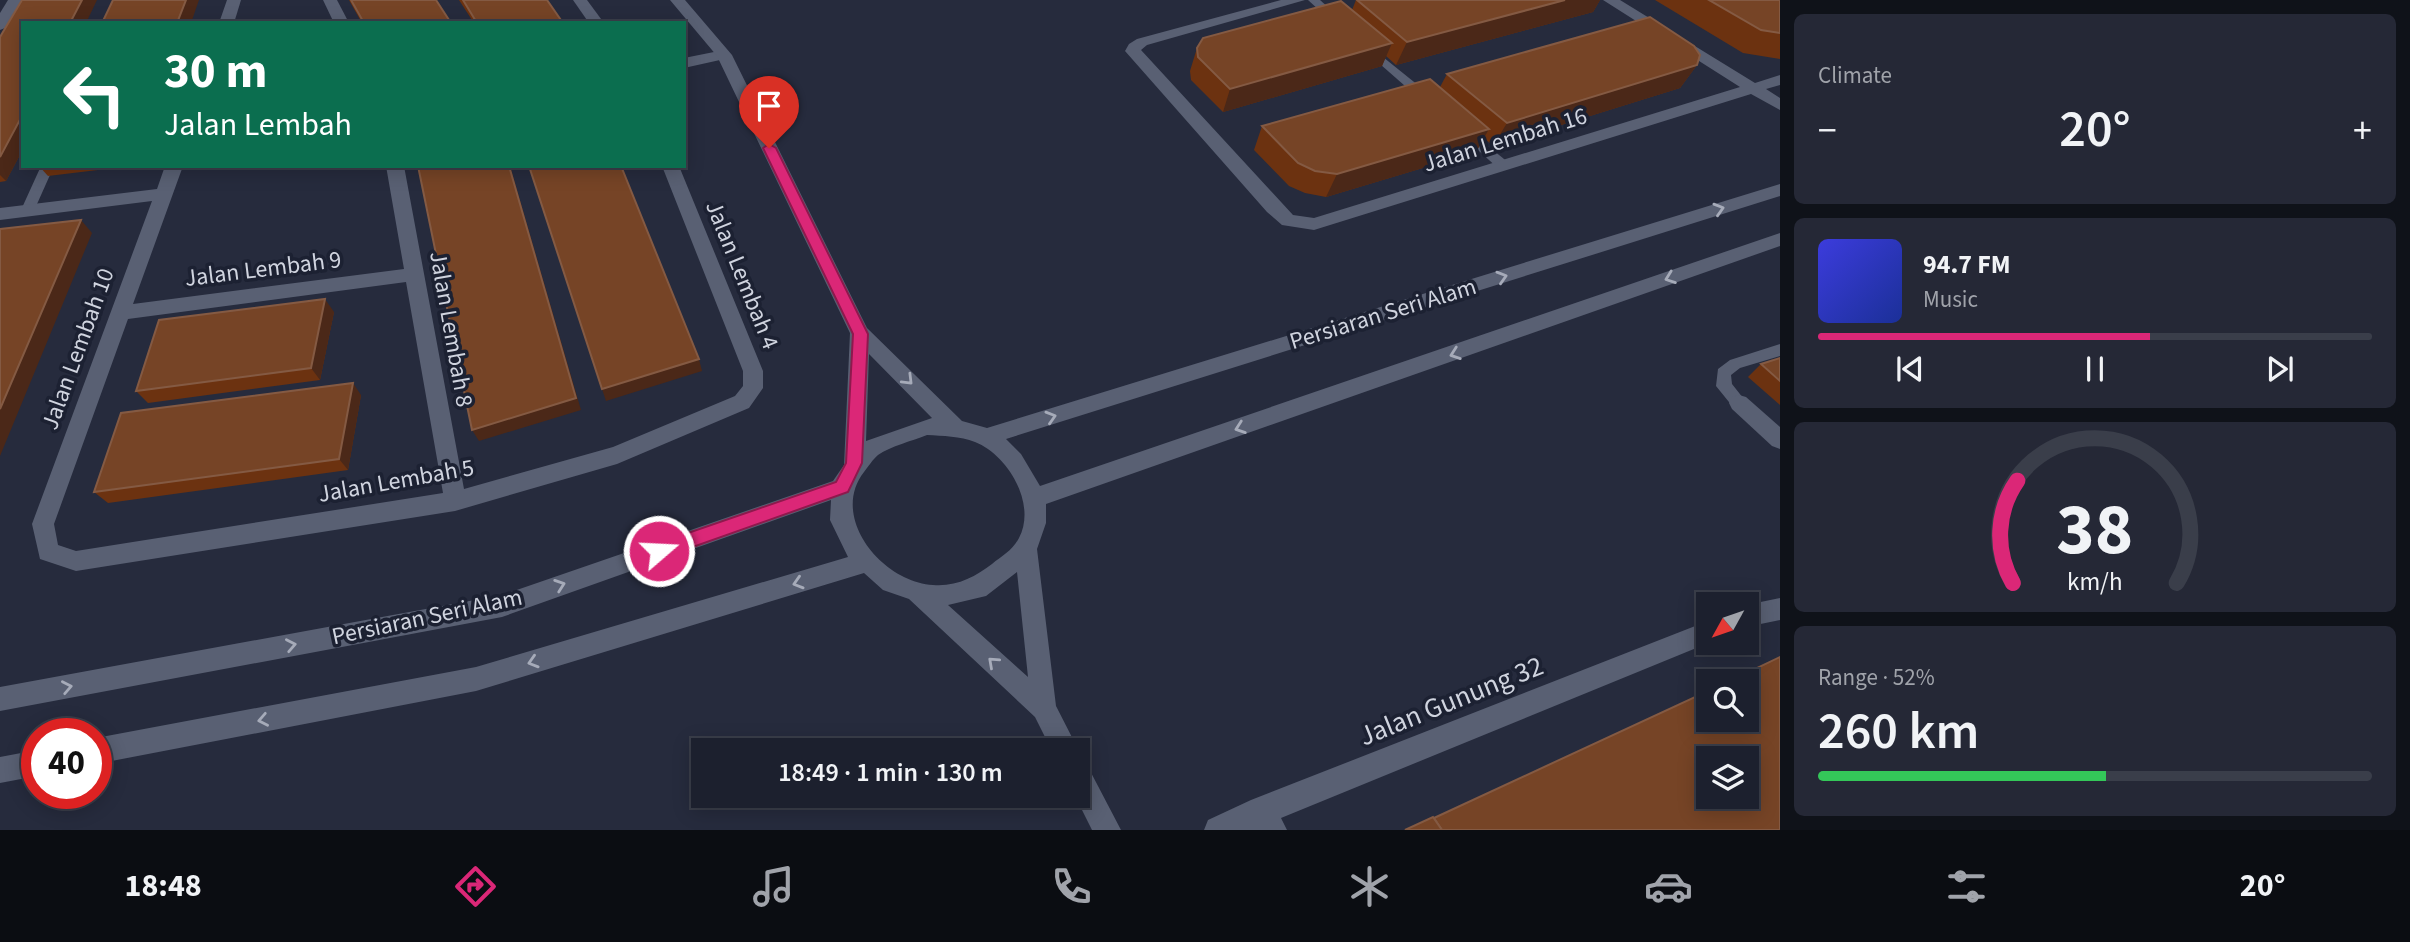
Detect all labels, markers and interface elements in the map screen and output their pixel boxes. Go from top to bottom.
text: 30 m [164,37,268,107]
icon: left [49,49,140,140]
text: Climate [1818,59,1892,92]
pin [739,76,799,148]
icon: arrive [750,87,788,125]
text: 20° [2059,93,2131,167]
street label: Jalan Lembah 16 [1419,98,1591,182]
text: Jalan Lembah [164,102,352,148]
text: − [1818,104,1837,158]
text: + [2353,104,2372,158]
street label: Jalan Lembah 4 [696,195,788,355]
one-way arrow [1713,203,1725,218]
street label: Jalan Lembah 9 [183,242,343,296]
text: 94.7 FM [1923,246,2011,283]
street label: Jalan Lembah 8 [420,248,482,410]
street label: Jalan Lembah 10 [33,263,123,435]
street label: Persiaran Seri Alam [1285,269,1481,359]
one-way arrow [1496,270,1508,285]
one-way arrow [1664,270,1676,284]
text: Music [1923,283,1978,316]
one-way arrow [1449,346,1462,360]
icon: previous [1891,350,1929,388]
icon: pause [2076,350,2114,388]
icon: next [2261,350,2299,388]
one-way arrow [899,372,912,385]
one-way arrow [1045,410,1057,425]
one-way arrow [1234,420,1246,434]
street label: Jalan Lembah 5 [315,450,477,512]
text: 38 [2057,478,2133,582]
position arrow [622,514,696,588]
text: km/h [2067,564,2123,600]
one-way arrow [792,574,804,589]
one-way arrow [554,579,566,593]
street label: Persiaran Seri Alam [329,580,525,654]
north arrow [1696,592,1759,654]
map controls [1696,592,1759,809]
one-way arrow [285,638,297,653]
street label: Jalan Gunung 32 [1353,646,1549,756]
one-way arrow [527,654,539,669]
one-way arrow [988,658,1001,670]
text: Range · 52% [1818,661,1935,694]
button: search [1696,669,1759,732]
one-way arrow [61,680,73,695]
text: 260 km [1818,695,1979,769]
one-way arrow [257,712,269,727]
speed limit sign: 40 [21,718,112,809]
button: layers [1696,746,1759,809]
text: 18:49 · 1 min · 130 m [778,754,1003,791]
icon: directions [451,862,500,911]
icon: music [749,862,798,911]
icon: phone [1047,862,1096,911]
icon: climate [1345,862,1394,911]
icon: car [1644,862,1693,911]
icon: filters [1942,862,1991,911]
text: 18:48 [125,863,202,909]
text: 20° [2240,863,2285,909]

